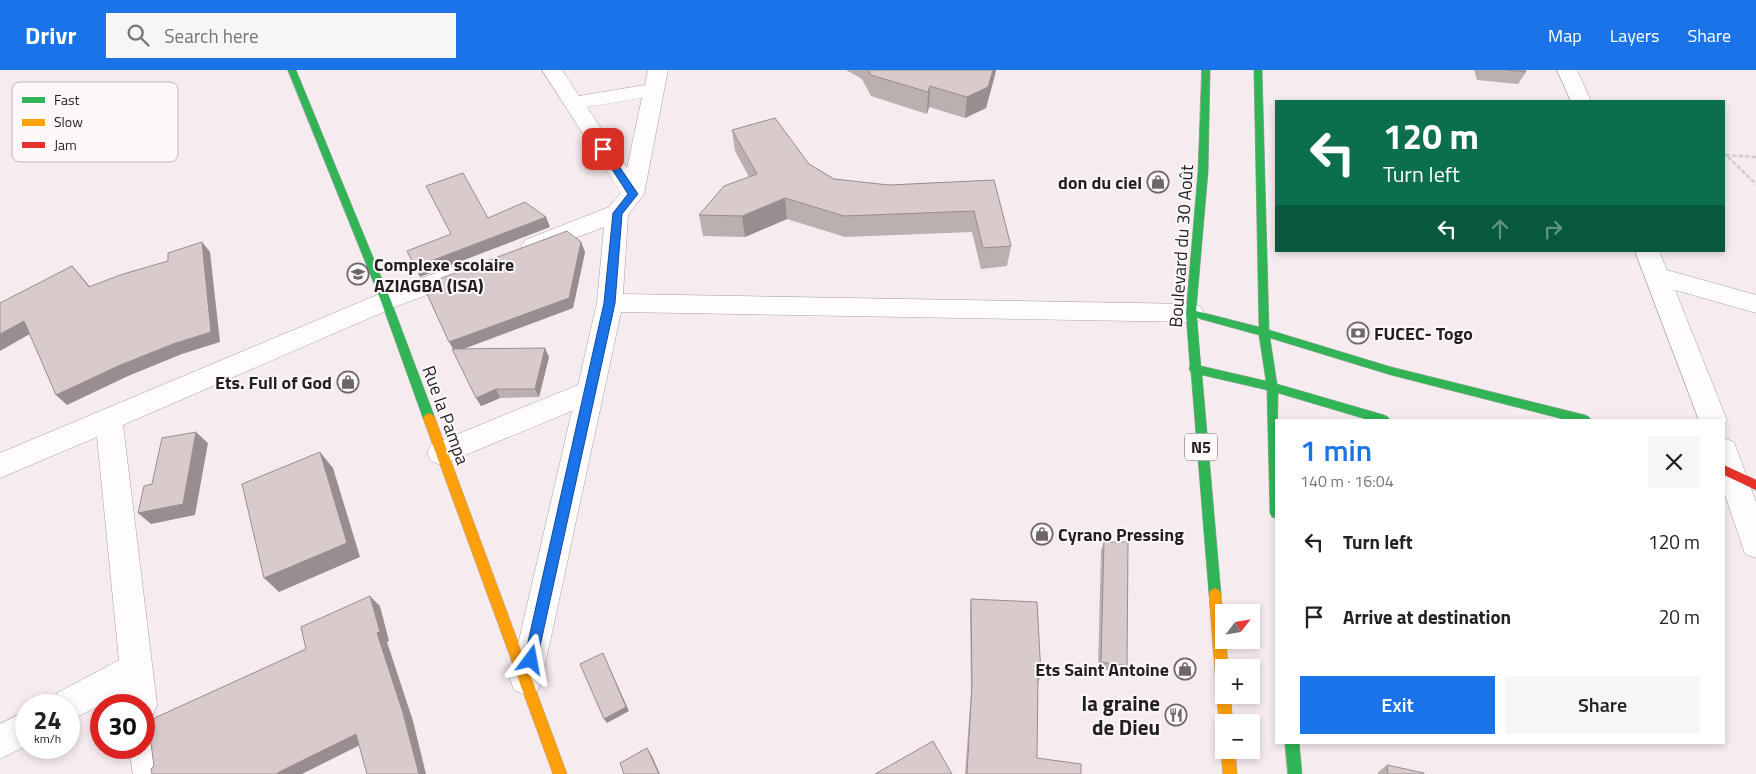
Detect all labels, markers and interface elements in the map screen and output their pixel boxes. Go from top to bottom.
search box [106,13,456,58]
text: Drivr [25,17,76,53]
icon: search [124,21,152,49]
text: Search here [164,21,259,50]
text: Map [1548,22,1582,49]
text: Layers [1610,22,1659,49]
text: Share [1687,22,1731,49]
legend [12,82,178,162]
text: Fast [54,89,79,110]
text: 120 m [1383,109,1479,163]
text: Slow [54,111,83,132]
icon: left [1300,120,1365,185]
pin [582,128,624,170]
text: Jam [54,134,77,155]
icon: arrive [589,135,617,163]
text: Turn left [1383,157,1460,191]
street label: Boulevard du 30 Août [1162,163,1200,328]
place label: don du ciel [1058,169,1142,196]
shop icon: don du ciel [1146,170,1170,194]
icon: left [1433,215,1461,243]
icon: ahead [1486,215,1514,243]
icon: right [1539,215,1567,243]
place label: Complexe scolaire AZIAGBA (ISA) [374,251,514,299]
school or university icon: Complexe scolaire AZIAGBA (ISA) [346,262,370,286]
place label: FUCEC- Togo [1374,320,1473,347]
bank icon: FUCEC- Togo [1346,321,1370,345]
street label: Rue la Pampa [416,362,476,468]
place label: Ets. Full of God [215,369,332,396]
shop icon: Ets. Full of God [336,370,360,394]
text: 1 min [1300,427,1372,473]
road number: N5 [1185,434,1217,461]
button: close [1648,436,1700,488]
text: 140 m · 16:04 [1300,469,1394,493]
place label: Cyrano Pressing [1058,521,1184,548]
shop icon: Cyrano Pressing [1030,522,1054,546]
text: Turn left [1343,527,1413,556]
text: 120 m [1648,527,1700,556]
icon: left [1300,528,1328,556]
text: Arrive at destination [1343,602,1511,631]
text: 20 m [1659,602,1700,631]
icon: arrive [1300,603,1328,631]
north arrow [1215,604,1260,649]
map controls [1215,604,1260,759]
position arrow [504,633,556,685]
place label: Ets Saint Antoine [1035,656,1169,683]
shop icon: Ets Saint Antoine [1173,657,1197,681]
button: + [1215,659,1260,704]
button: Exit [1300,676,1495,734]
button: Share [1505,676,1700,734]
place label: la graine de Dieu [1081,687,1160,743]
speed limit sign: 30 [90,694,155,759]
text: 24 [33,701,62,739]
restaurant icon: la graine de Dieu [1164,703,1188,727]
button: − [1215,714,1260,759]
text: km/h [34,729,61,748]

